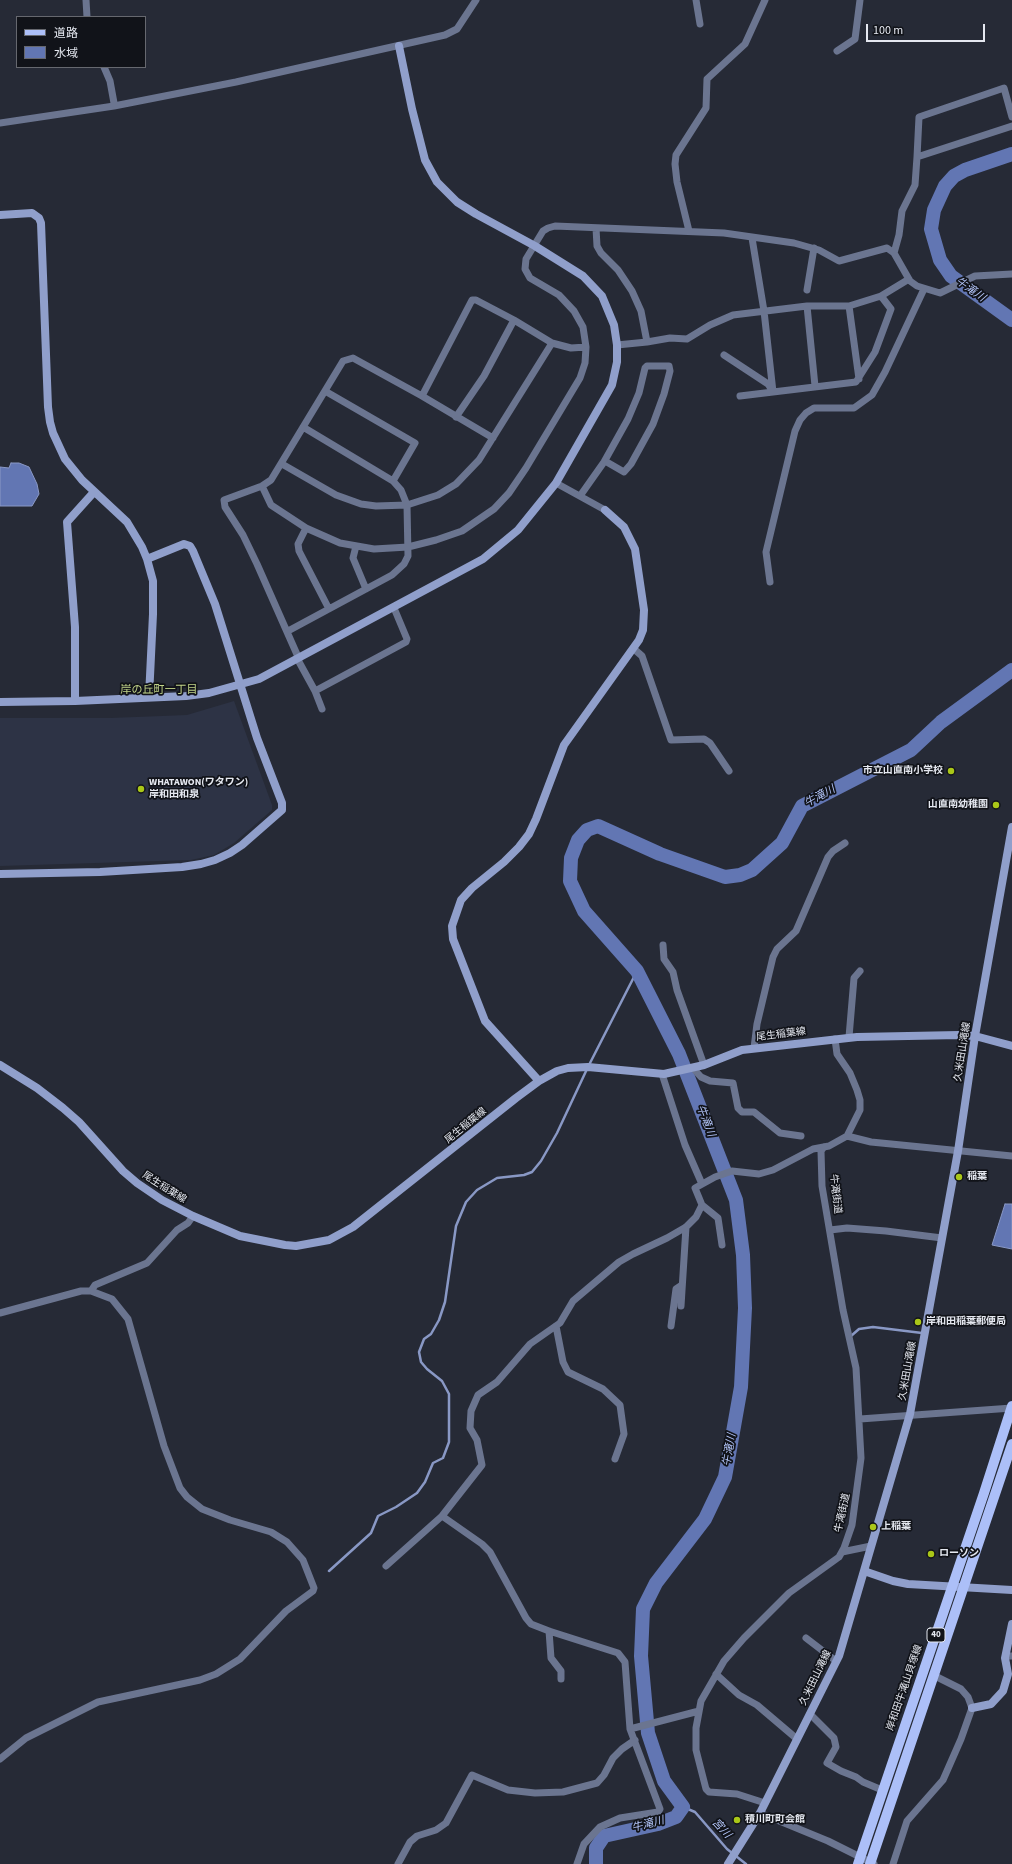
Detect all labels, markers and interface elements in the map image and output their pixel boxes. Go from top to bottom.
legend [16,16,146,68]
scale bar [868,16,987,42]
text: 100 m [873,22,903,39]
text: 道路 [54,25,78,42]
text: 水域 [54,45,78,62]
water label: 牛滝川 [953,275,987,305]
district label: 岸の丘町一丁目 [121,684,197,698]
place label: 市立山直南小学校 [863,765,943,777]
marker: 市立山直南小学校 [946,766,956,776]
place label: WHATAWON(ワタワン) 岸和田和泉 [149,777,248,800]
water label: 牛滝川 [802,783,838,811]
marker: WHATAWON(ワタワン) 岸和田和泉 [136,784,146,794]
place label: 山直南幼稚園 [928,799,988,811]
marker: 山直南幼稚園 [991,800,1001,810]
street label: 久米田山滝線 [952,1021,974,1083]
street label: 尾生稲葉線 [755,1026,807,1044]
water label: 牛滝川 [693,1103,717,1139]
street label: 尾生稲葉線 [443,1106,489,1146]
street label: 尾生稲葉線 [140,1170,188,1206]
place label: 稲葉 [967,1171,987,1183]
marker: 稲葉 [954,1172,964,1182]
street label: 牛滝街道 [827,1173,843,1215]
place label: 岸和田稲葉郵便局 [926,1316,1006,1328]
marker: 岸和田稲葉郵便局 [913,1317,923,1327]
street label: 久米田山滝線 [897,1340,919,1402]
water label: 牛滝川 [721,1433,739,1467]
street label: 牛滝街道 [833,1492,853,1534]
place label: 上稲葉 [881,1521,911,1533]
marker: 上稲葉 [868,1522,878,1532]
place label: ローソン [939,1548,979,1560]
marker: ローソン [926,1549,936,1559]
road number: 40 [927,1628,945,1642]
street label: 岸和田牛滝山貝塚線 [885,1643,925,1733]
street label: 久米田山滝線 [797,1648,835,1708]
water label: 牛滝川 [630,1814,666,1836]
place label: 積川町町会館 [745,1814,805,1826]
marker: 積川町町会館 [732,1815,742,1825]
water label: 宮川 [709,1816,733,1842]

